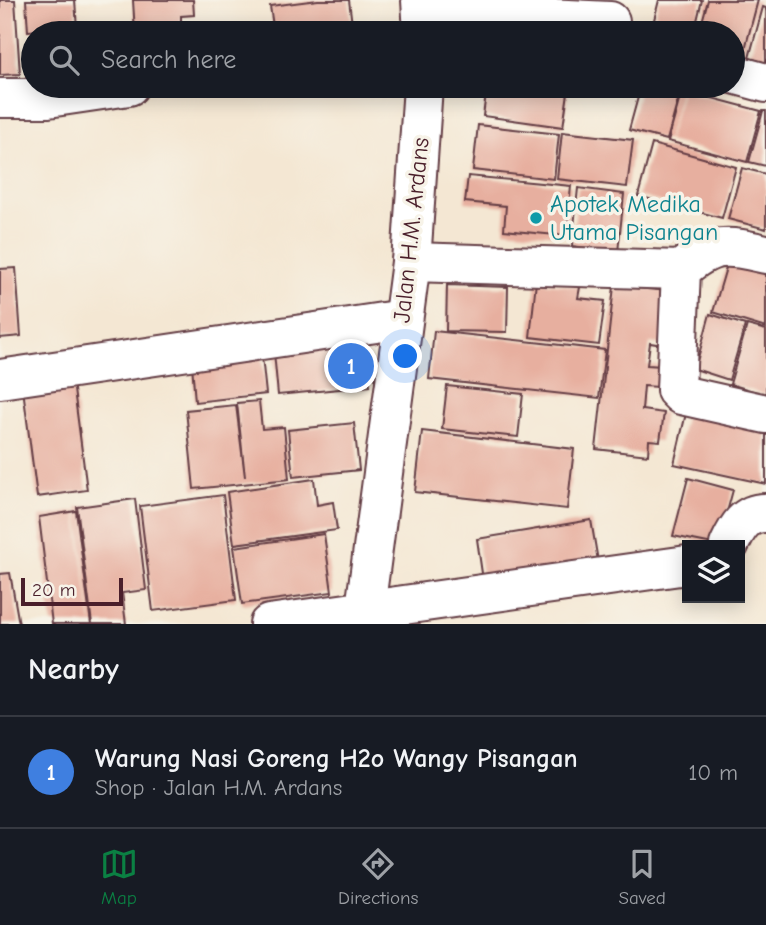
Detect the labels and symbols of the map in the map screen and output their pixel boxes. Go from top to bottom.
street label: Jalan H.M. Ardans [387,136,435,324]
place label: Apotek Medika Utama Pisangan [550,190,718,246]
marker: Apotek Medika Utama Pisangan [528,210,544,226]
your location [388,339,422,373]
pin: 1 [328,340,374,392]
scale bar [21,575,122,607]

